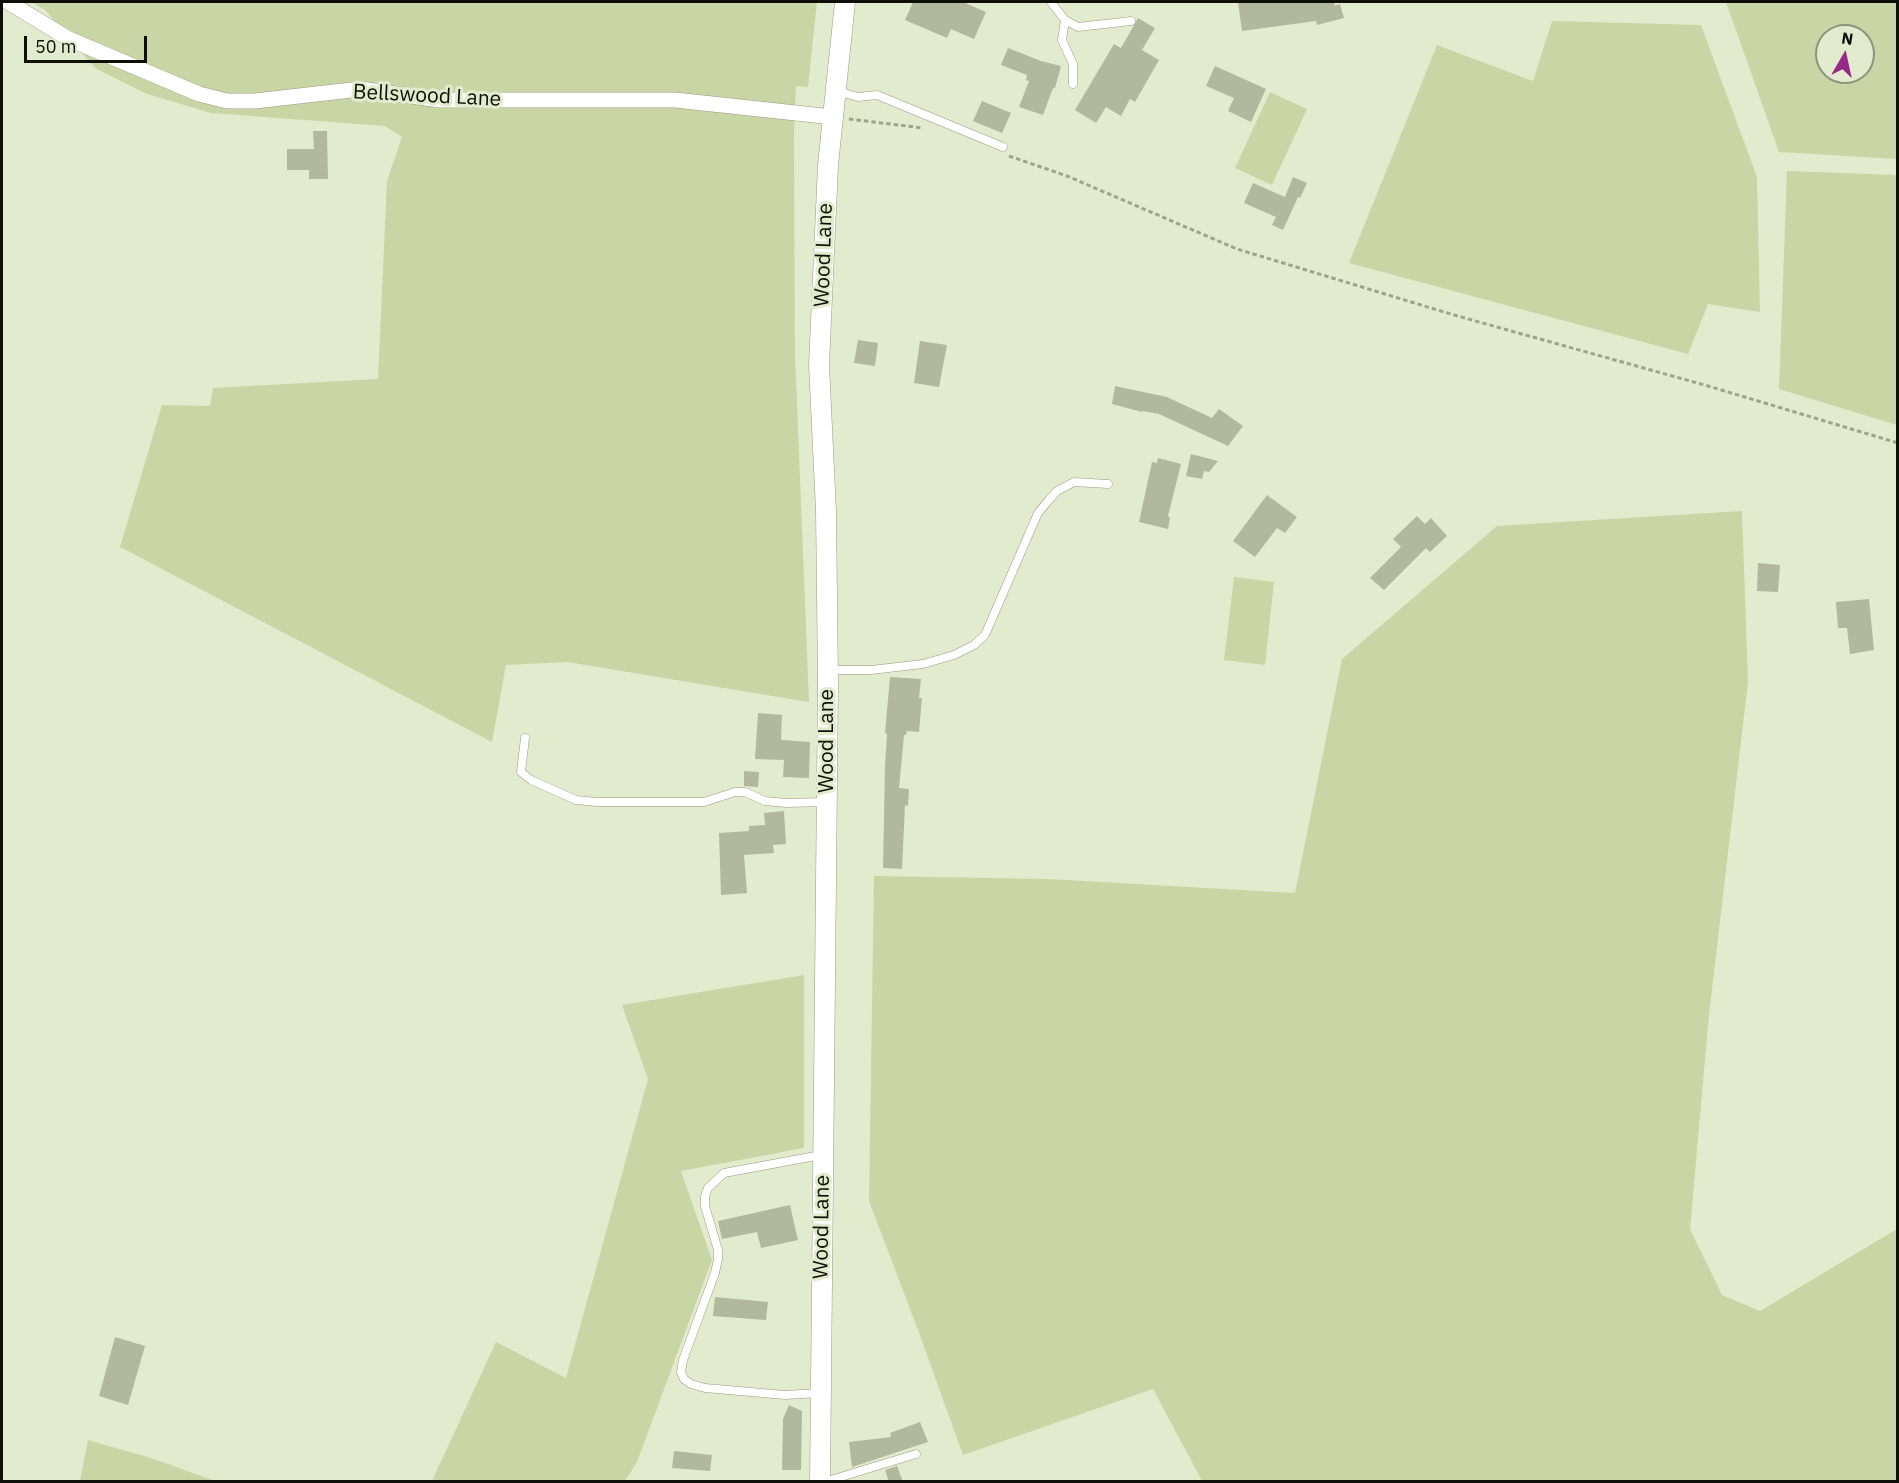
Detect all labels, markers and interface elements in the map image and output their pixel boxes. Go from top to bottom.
scale bar [27,24,150,62]
north arrow [1815,24,1875,84]
text: N [1840,27,1855,49]
text: 50 m [35,35,77,58]
street label: Bellswood Lane [352,80,502,112]
street label: Wood Lane [810,202,838,308]
street label: Wood Lane [814,689,840,793]
street label: Wood Lane [808,1175,836,1279]

